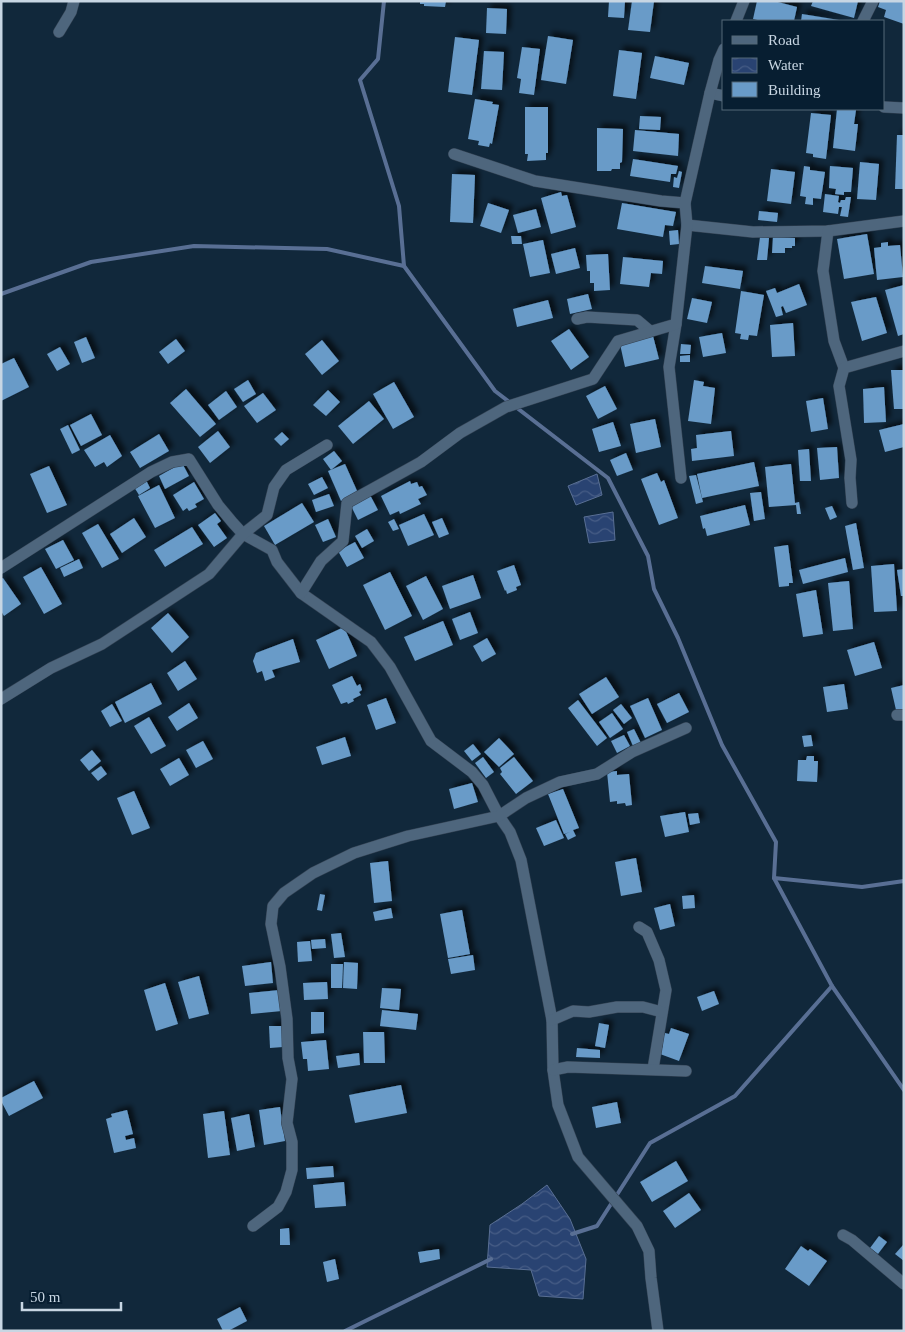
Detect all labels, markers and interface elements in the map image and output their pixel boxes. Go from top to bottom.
legend [722,20,885,110]
text: Road [768,32,800,48]
text: Water [768,57,803,73]
text: Building [768,82,821,98]
scale bar [22,1280,121,1312]
text: 50 m [30,1289,61,1305]

